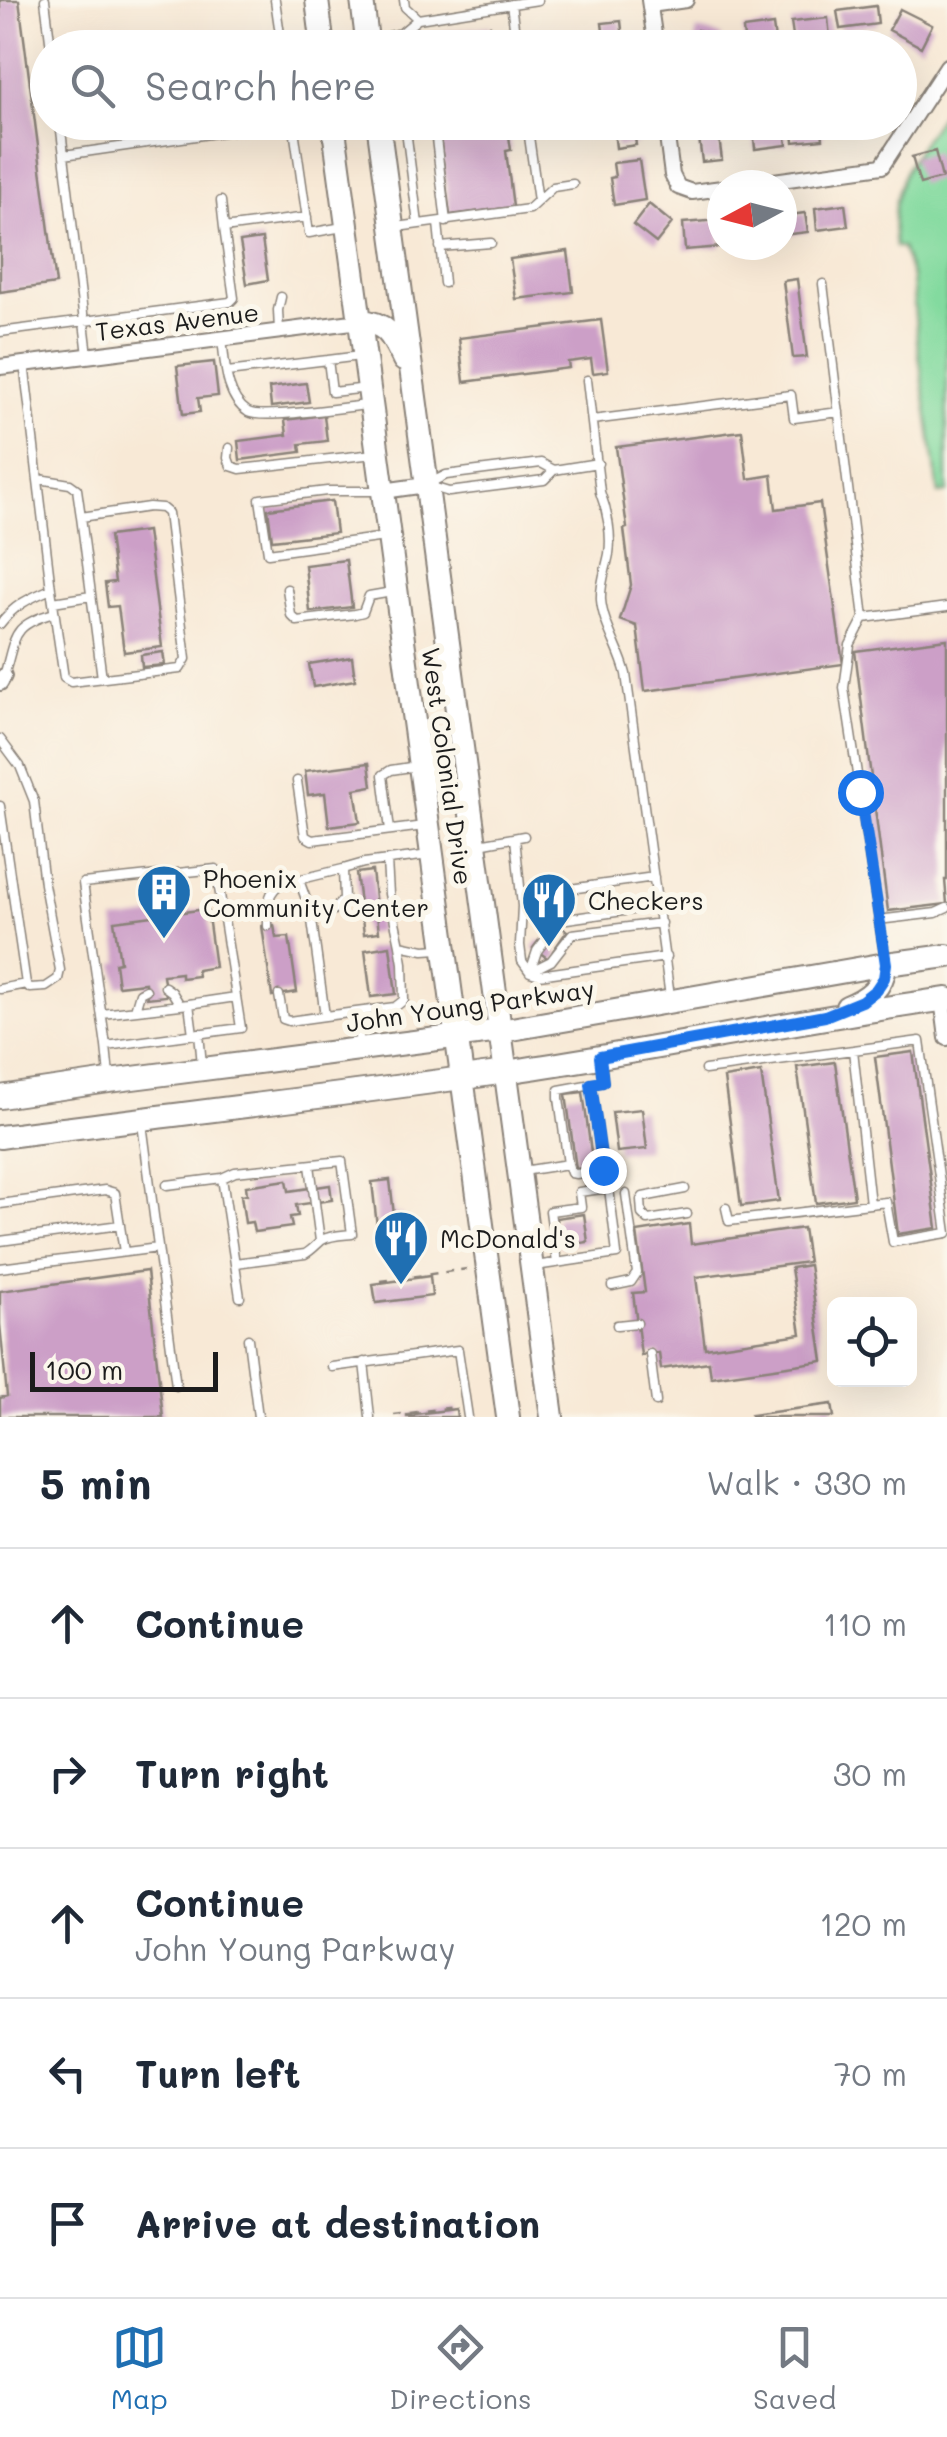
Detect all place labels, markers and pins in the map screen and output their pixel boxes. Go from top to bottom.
building icon: Phoenix Community Center [134,862,194,941]
place label: Phoenix Community Center [203,862,429,924]
restaurant icon: Checkers [519,870,579,949]
place label: Checkers [588,884,704,916]
restaurant icon: McDonald's [371,1208,431,1287]
place label: McDonald's [440,1222,576,1254]

